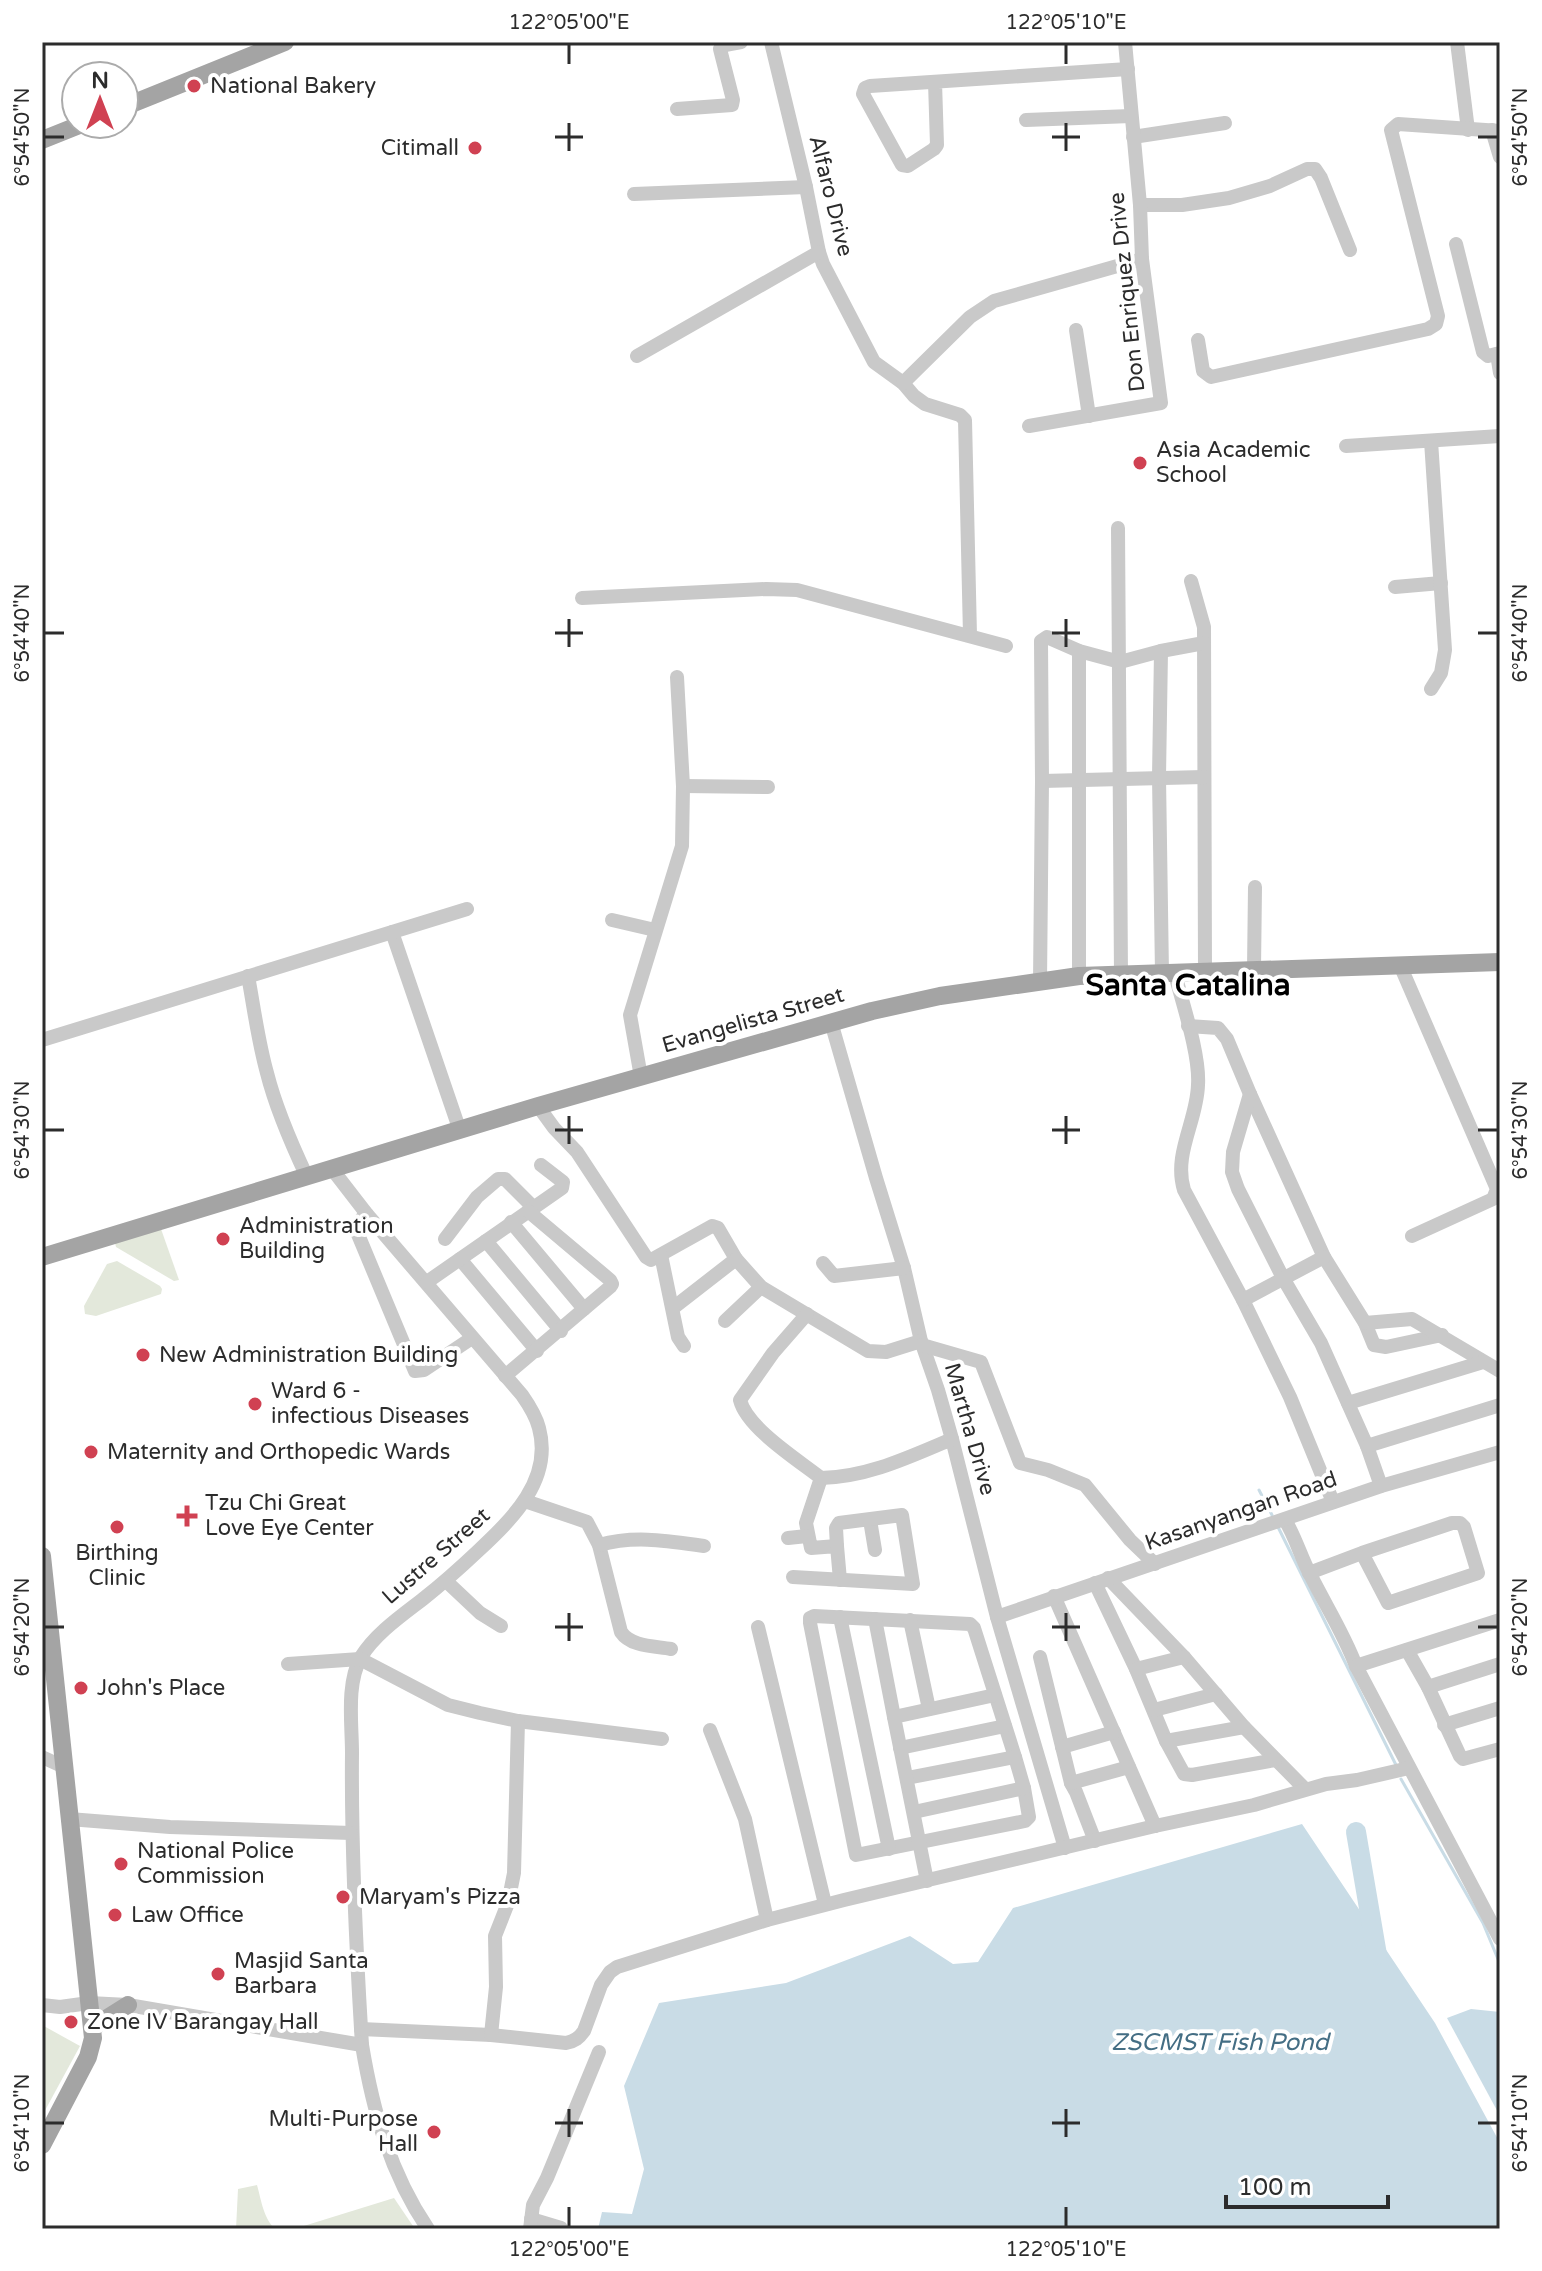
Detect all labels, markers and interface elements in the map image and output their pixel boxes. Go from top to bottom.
text: 122°05'00"E [509,11,629,35]
text: 122°05'10"E [1006,11,1126,35]
north arrow [60,60,140,140]
text: N [91,68,109,94]
place label: National Bakery [210,73,376,99]
marker: National Bakery [185,77,203,95]
text: 6°54'50"N [11,88,35,186]
text: 6°54'50"N [1509,88,1533,186]
street label: Alfaro Drive [803,133,859,259]
place label: Citimall [381,135,459,161]
marker: Citimall [466,139,484,157]
street label: Don Enriquez Drive [1104,191,1150,393]
place label: Asia Academic School [1156,437,1311,488]
marker: Asia Academic School [1131,454,1149,472]
text: 6°54'40"N [11,584,35,682]
text: 6°54'40"N [1509,584,1533,682]
district label: Santa Catalina [1085,967,1291,1004]
street label: Evangelista Street [659,982,847,1058]
text: 6°54'30"N [11,1081,35,1179]
text: 6°54'30"N [1509,1081,1533,1179]
place label: Administration Building [239,1213,394,1264]
marker: Administration Building [214,1230,232,1248]
place label: New Administration Building [159,1342,458,1368]
marker: New Administration Building [134,1346,152,1364]
street label: Martha Drive [939,1360,1001,1498]
place label: Ward 6 - infectious Diseases [271,1378,469,1429]
marker: Ward 6 - infectious Diseases [246,1395,264,1413]
place label: Maternity and Orthopedic Wards [107,1439,450,1465]
marker: Maternity and Orthopedic Wards [82,1443,100,1461]
street label: Kasanyangan Road [1142,1466,1340,1556]
place label: Tzu Chi Great Love Eye Center [205,1490,374,1541]
street label: Lustre Street [377,1502,495,1610]
marker: Tzu Chi Great Love Eye Center [176,1505,198,1527]
marker: Birthing Clinic [108,1518,126,1536]
place label: Birthing Clinic [75,1540,159,1591]
text: 6°54'20"N [11,1578,35,1676]
text: 6°54'20"N [1509,1578,1533,1676]
place label: John's Place [97,1675,225,1701]
marker: John's Place [72,1679,90,1697]
place label: National Police Commission [137,1838,294,1889]
marker: National Police Commission [112,1855,130,1873]
place label: Maryam's Pizza [359,1884,521,1910]
marker: Maryam's Pizza [334,1888,352,1906]
place label: Law Office [131,1902,244,1928]
marker: Law Office [106,1906,124,1924]
place label: Masjid Santa Barbara [234,1948,369,1999]
marker: Masjid Santa Barbara [209,1965,227,1983]
place label: Zone IV Barangay Hall [87,2009,319,2035]
marker: Zone IV Barangay Hall [62,2013,80,2031]
water label: ZSCMST Fish Pond [1111,2028,1332,2057]
text: 6°54'10"N [11,2074,35,2172]
text: 6°54'10"N [1509,2074,1533,2172]
place label: Multi-Purpose Hall [269,2106,418,2157]
marker: Multi-Purpose Hall [425,2123,443,2141]
scale bar [1226,2159,1388,2209]
text: 100 m [1238,2173,1312,2202]
text: 122°05'00"E [509,2238,629,2262]
text: 122°05'10"E [1006,2238,1126,2262]

